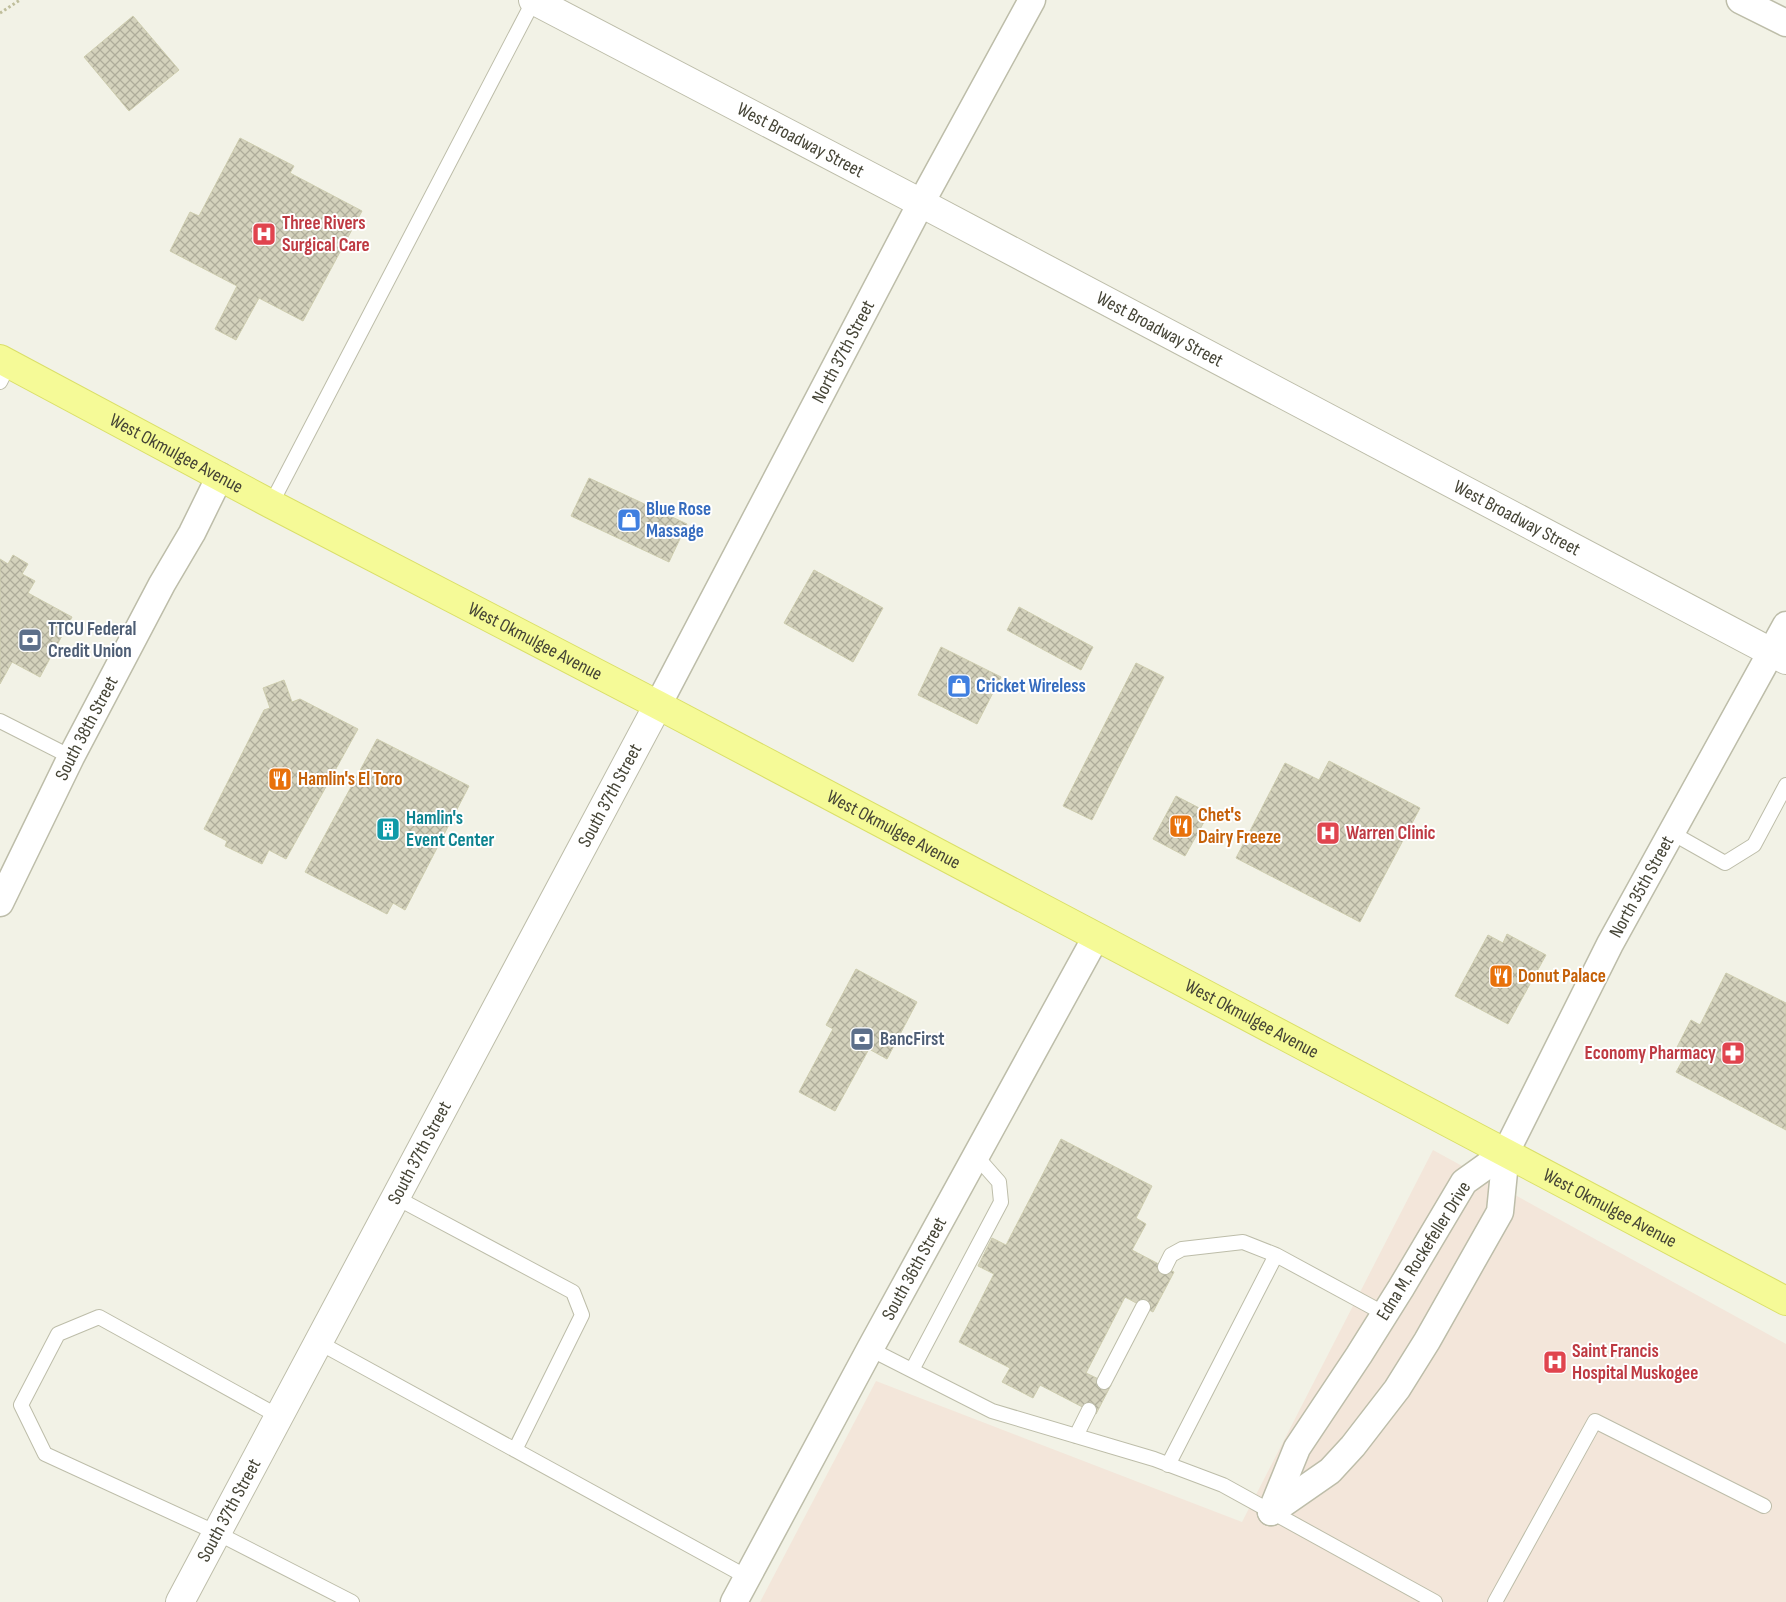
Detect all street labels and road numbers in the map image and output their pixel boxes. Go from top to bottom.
street label: West Broadway Street [733,97,868,183]
street label: West Broadway Street [1092,286,1227,372]
street label: North 37th Street [807,296,880,407]
street label: West Okmulgee Avenue [106,408,247,498]
street label: West Broadway Street [1450,475,1585,561]
street label: West Okmulgee Avenue [464,597,606,686]
street label: South 38th Street [50,672,123,784]
street label: South 37th Street [573,740,647,851]
street label: West Okmulgee Avenue [823,785,964,874]
street label: North 35th Street [1604,831,1679,942]
street label: West Okmulgee Avenue [1181,974,1323,1063]
street label: South 37th Street [382,1097,456,1208]
street label: West Okmulgee Avenue [1539,1163,1681,1253]
street label: Edna M. Rockefeller Drive [1372,1177,1476,1325]
street label: South 36th Street [877,1213,952,1324]
street label: South 37th Street [192,1454,266,1566]

